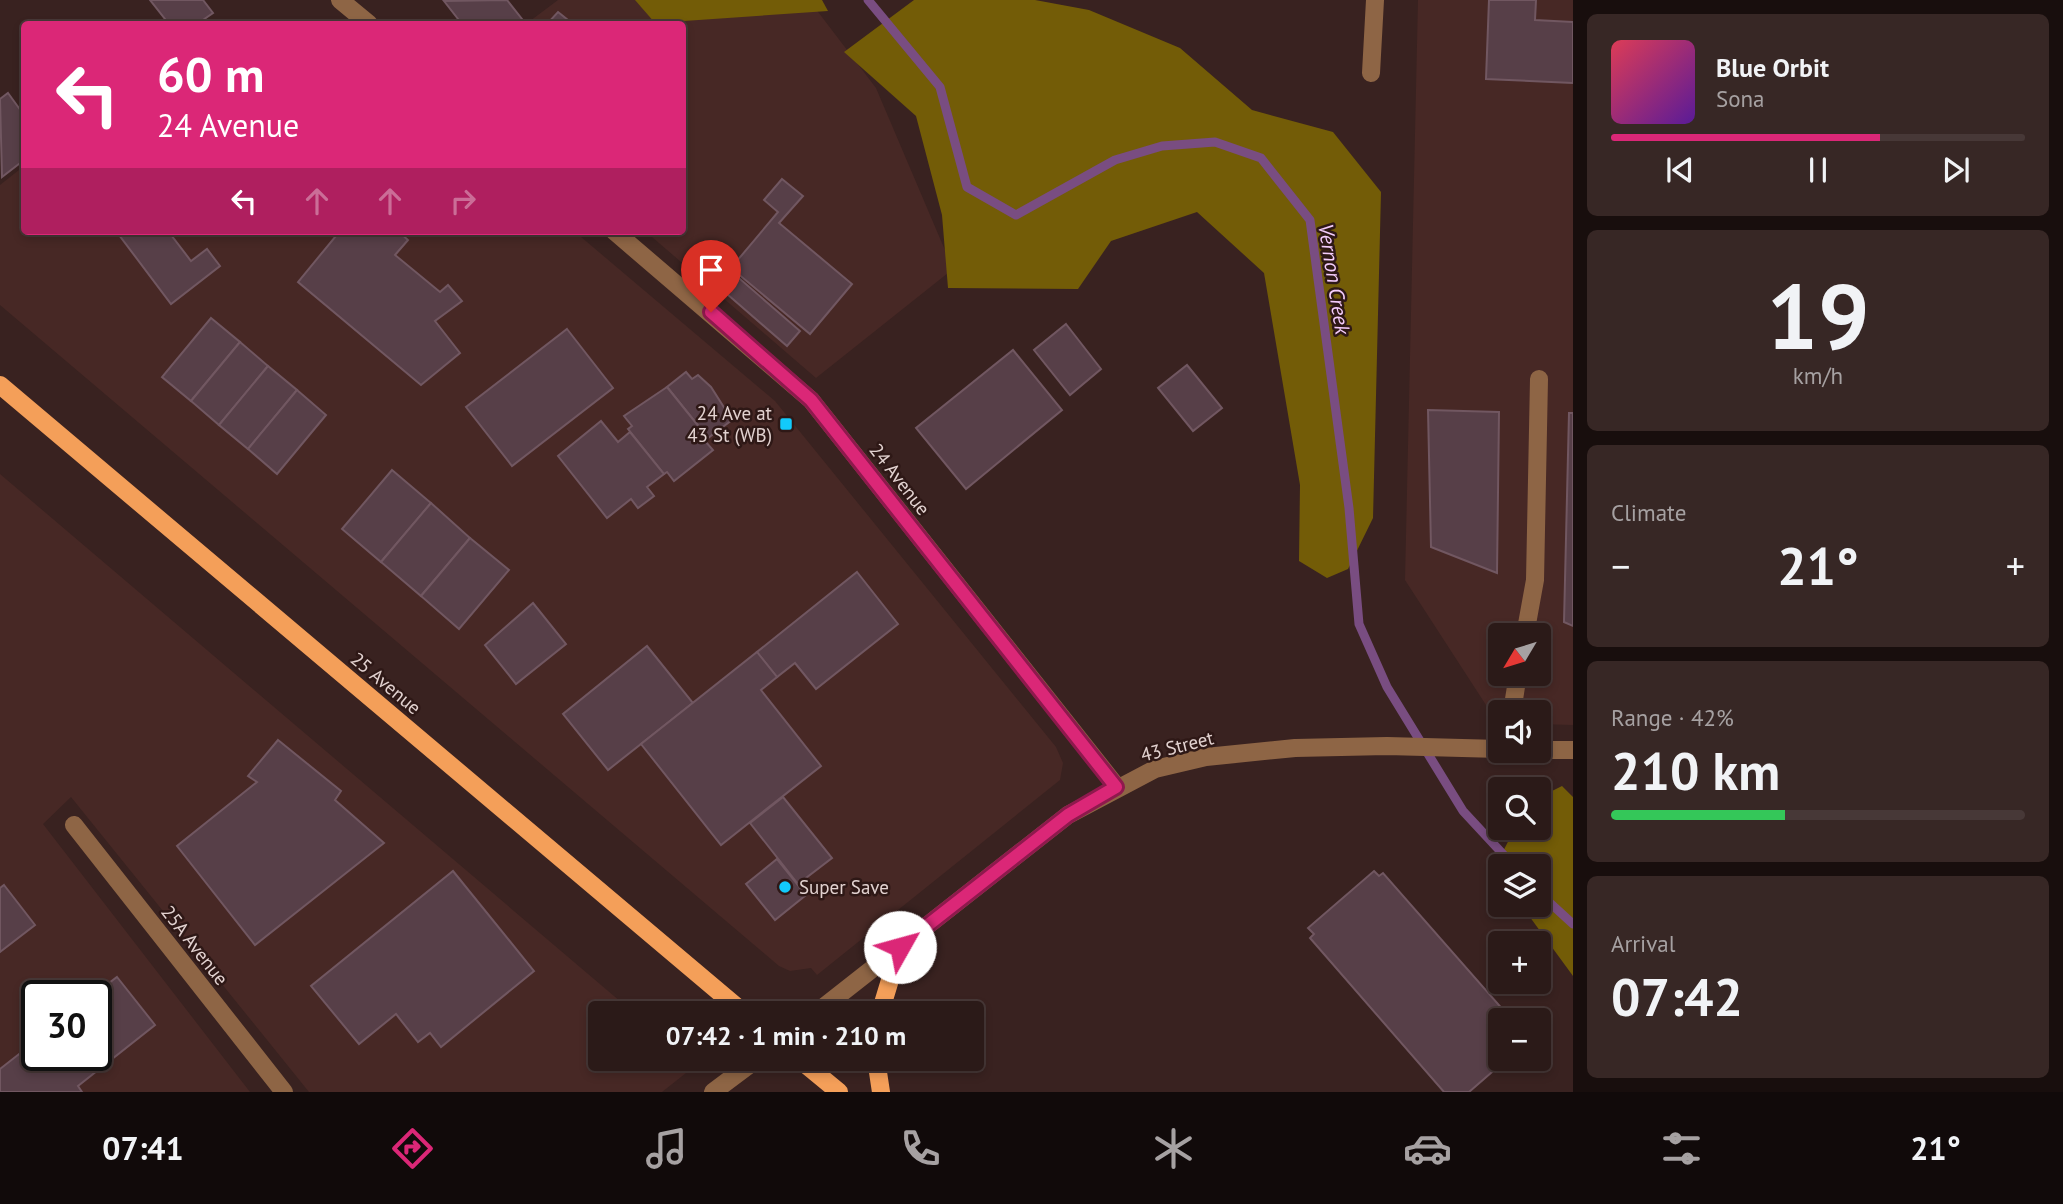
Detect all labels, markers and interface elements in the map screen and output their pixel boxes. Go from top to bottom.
text: 60 m [157,42,264,106]
icon: left [42,49,133,140]
text: Blue Orbit [1716,51,1829,84]
text: Sona [1716,84,1765,113]
text: 24 Avenue [157,104,299,146]
icon: previous [1661,151,1699,189]
icon: pause [1799,151,1837,189]
icon: next [1937,151,1975,189]
icon: left [225,182,263,220]
icon: ahead [298,182,336,220]
icon: ahead [371,182,409,220]
icon: right [444,182,482,220]
water label: Vernon Creek [1312,222,1357,338]
pin [681,240,741,312]
icon: arrive [692,251,730,289]
text: 19 [1766,256,1870,374]
text: km/h [1793,361,1843,390]
place label: 24 Ave at 43 St (WB) [687,401,773,447]
marker: 24 Ave at 43 St (WB) [778,416,794,432]
street label: 24 Avenue [865,438,935,520]
text: Climate [1611,498,1686,527]
text: 21° [1777,532,1859,599]
text: − [1611,541,1630,590]
text: + [2006,541,2025,590]
north arrow [1488,623,1550,686]
map controls [1488,623,1551,1071]
street label: 25 Avenue [346,647,426,719]
button: sound [1488,700,1551,763]
text: Range · 42% [1611,703,1734,732]
street label: 43 Street [1138,725,1216,767]
text: 210 km [1611,737,1780,804]
button: search [1488,777,1551,840]
button: layers [1488,854,1551,917]
place label: Super Save [799,875,889,899]
marker: Super Save [777,879,793,895]
street label: 25A Avenue [156,900,234,990]
position arrow [863,910,937,984]
text: Arrival [1611,929,1675,958]
button: + [1488,931,1551,994]
text: 07:42 [1611,963,1743,1030]
speed limit sign: 30 [21,980,112,1071]
button: − [1488,1008,1551,1071]
text: 07:42 · 1 min · 210 m [666,1019,906,1052]
icon: directions [388,1124,437,1173]
icon: music [642,1124,691,1173]
icon: phone [896,1124,945,1173]
icon: climate [1149,1124,1198,1173]
icon: car [1403,1124,1452,1173]
icon: filters [1657,1124,1706,1173]
text: 07:41 [102,1127,184,1169]
text: 21° [1910,1127,1961,1169]

